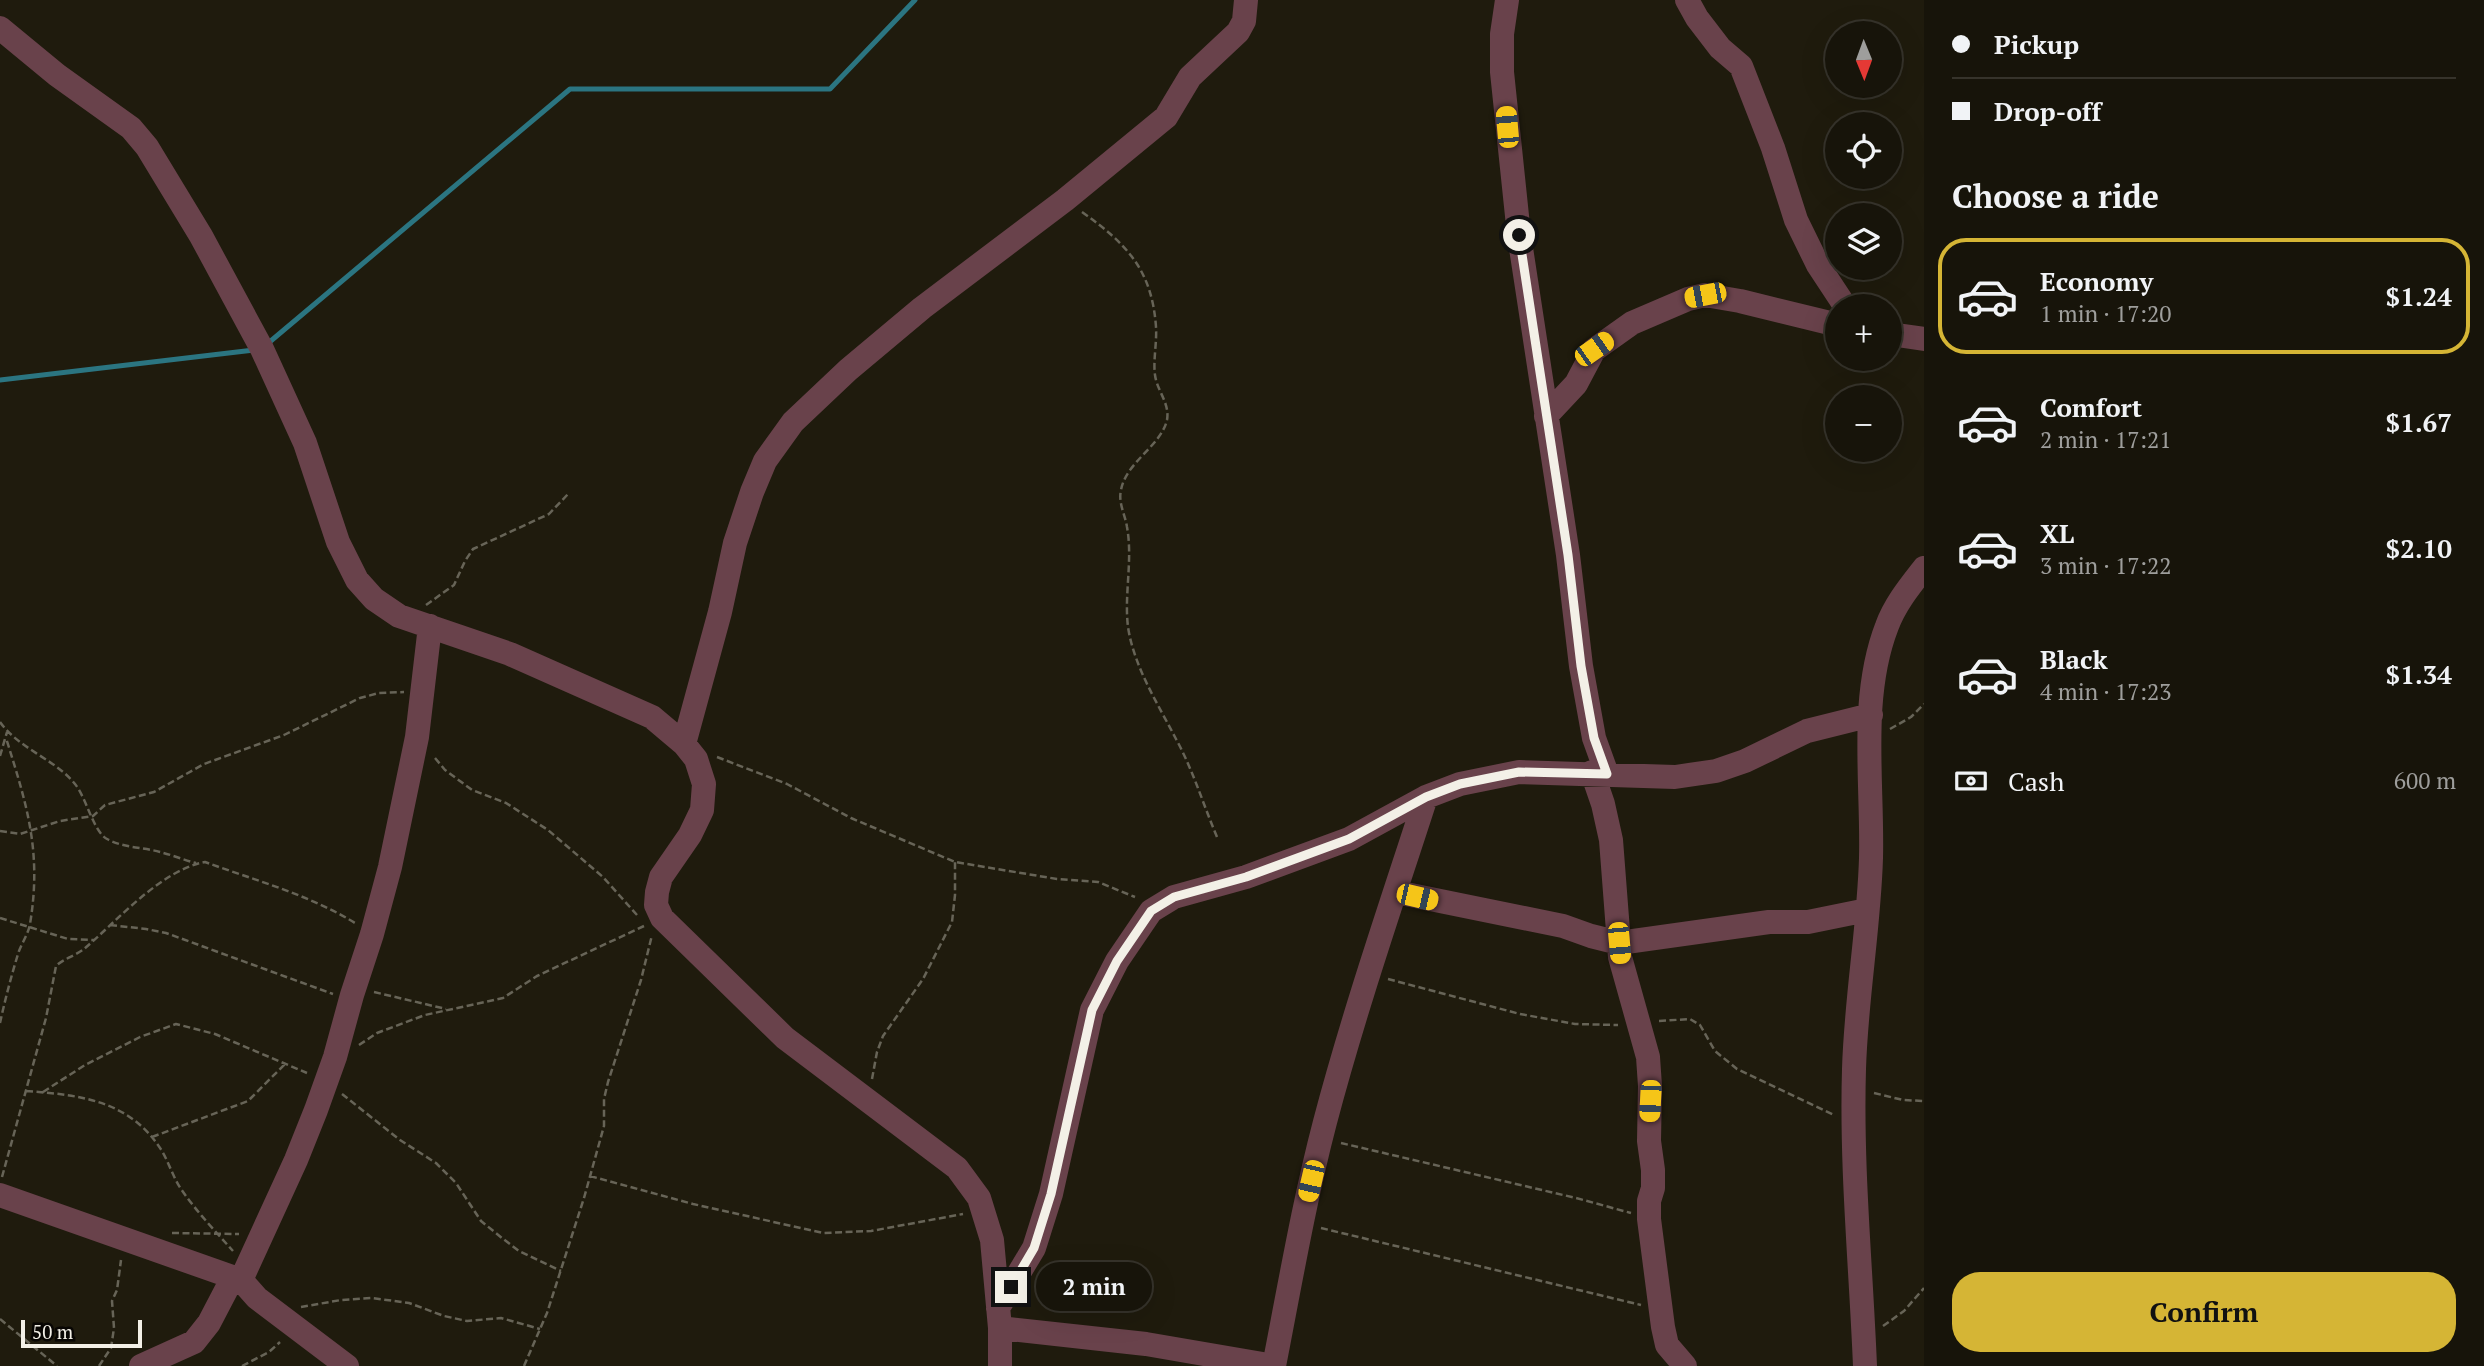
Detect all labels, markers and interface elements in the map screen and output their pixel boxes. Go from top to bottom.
north arrow [1825,21,1902,98]
map controls [1825,21,1902,462]
text: Pickup [1994,27,2079,61]
text: Drop-off [1994,94,2101,128]
car [1495,105,1520,149]
button: locate [1825,112,1902,189]
text: Choose a ride [1952,175,2159,217]
button: layers [1825,203,1902,280]
route start [1503,219,1535,251]
text: Economy [2040,264,2153,298]
icon: car [1956,265,2019,328]
text: $1.24 [2386,279,2452,313]
car [1683,281,1728,309]
button: + [1825,294,1902,371]
text: 1 min · 17:20 [2040,298,2172,329]
car [1571,328,1618,370]
button: − [1825,385,1902,462]
text: Comfort [2040,390,2142,424]
icon: car [1956,391,2019,454]
text: $1.67 [2386,405,2452,439]
text: 2 min · 17:21 [2040,424,2172,455]
text: XL [2040,516,2074,550]
icon: car [1956,517,2019,580]
text: $2.10 [2386,531,2452,565]
text: 3 min · 17:22 [2040,550,2172,581]
text: Black [2040,642,2108,676]
icon: car [1956,643,2019,706]
text: $1.34 [2386,657,2452,691]
text: 4 min · 17:23 [2040,676,2172,707]
icon: cash [1952,762,1990,800]
text: Cash [2008,764,2064,798]
text: 600 m [2394,765,2456,796]
car [1395,882,1440,912]
car [1607,921,1632,965]
car [1639,1079,1662,1123]
car [1297,1158,1326,1204]
callout: 2 min [1036,1262,1151,1312]
route end [995,1271,1027,1303]
text: 2 min [1063,1271,1125,1302]
button: Confirm [1952,1272,2456,1352]
scale bar [21,1317,142,1349]
text: 50 m [32,1319,73,1344]

